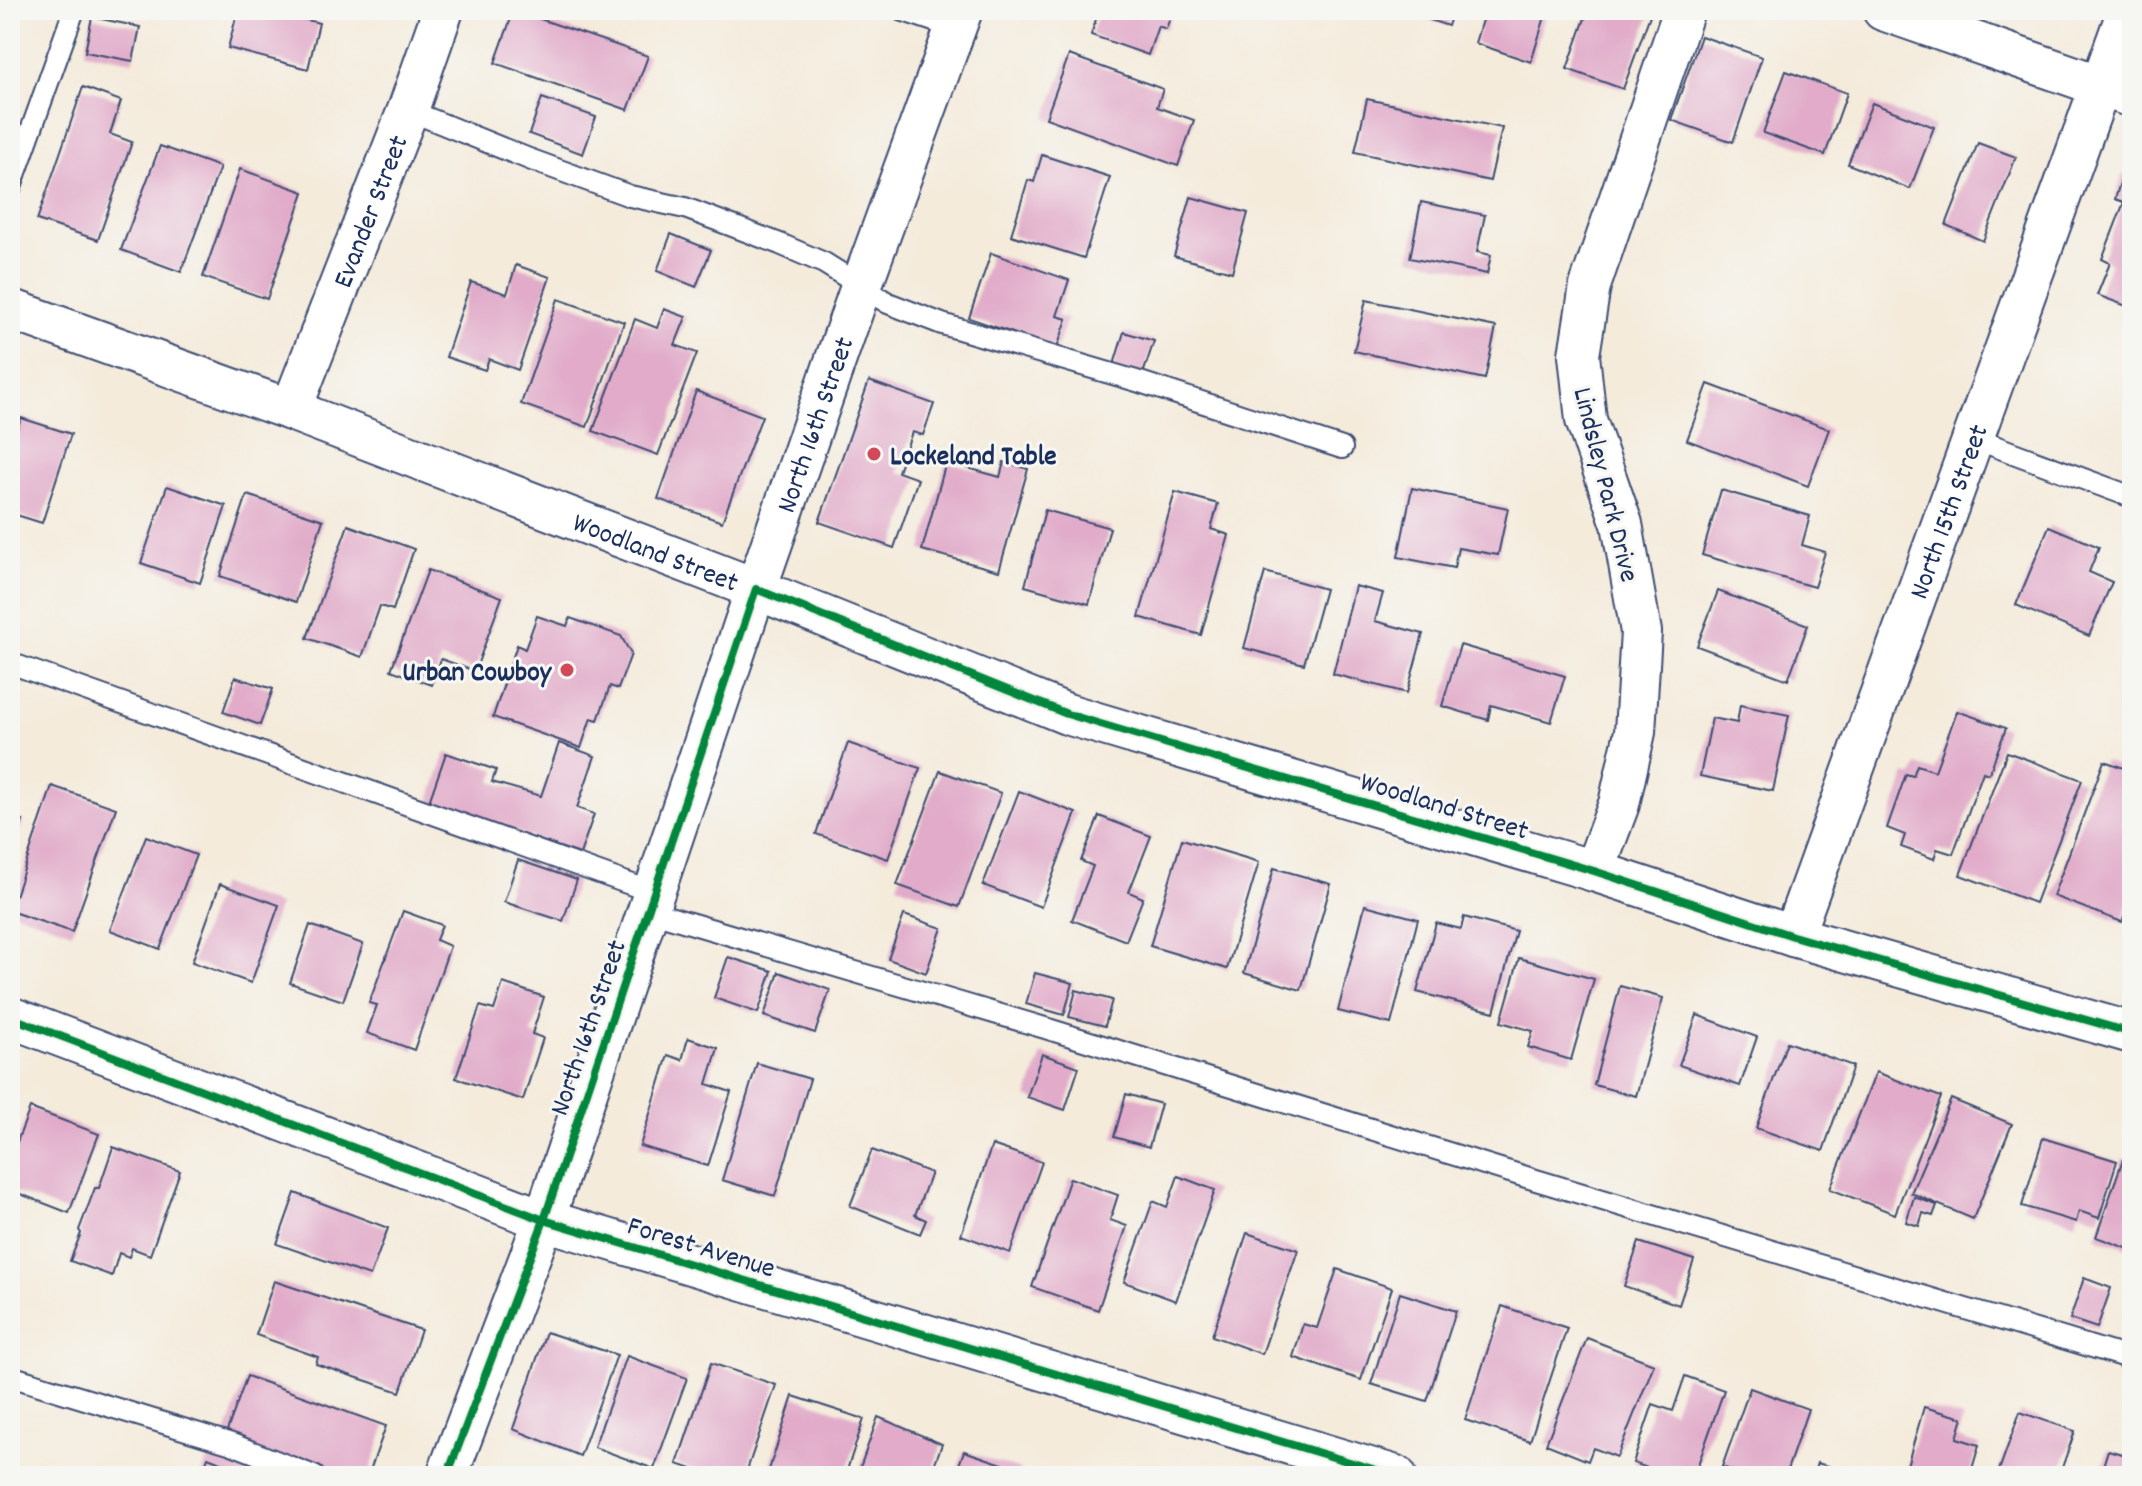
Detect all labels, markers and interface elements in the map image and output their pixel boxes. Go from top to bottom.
street label: Evander Street [326,130,421,295]
street label: North 16th Street [769,332,867,519]
street label: Lindsley Park Drive [1560,384,1647,587]
street label: North 15th Street [1902,420,2001,606]
place label: Lockeland Table [890,439,1057,479]
marker: Lockeland Table [865,445,883,463]
street label: Woodland Street [566,505,743,605]
place label: Urban Cowboy [402,655,553,695]
marker: Urban Cowboy [558,661,576,679]
street label: Woodland Street [1354,764,1533,853]
street label: North 16th Street [542,935,640,1122]
street label: Forest Avenue [622,1208,779,1291]

